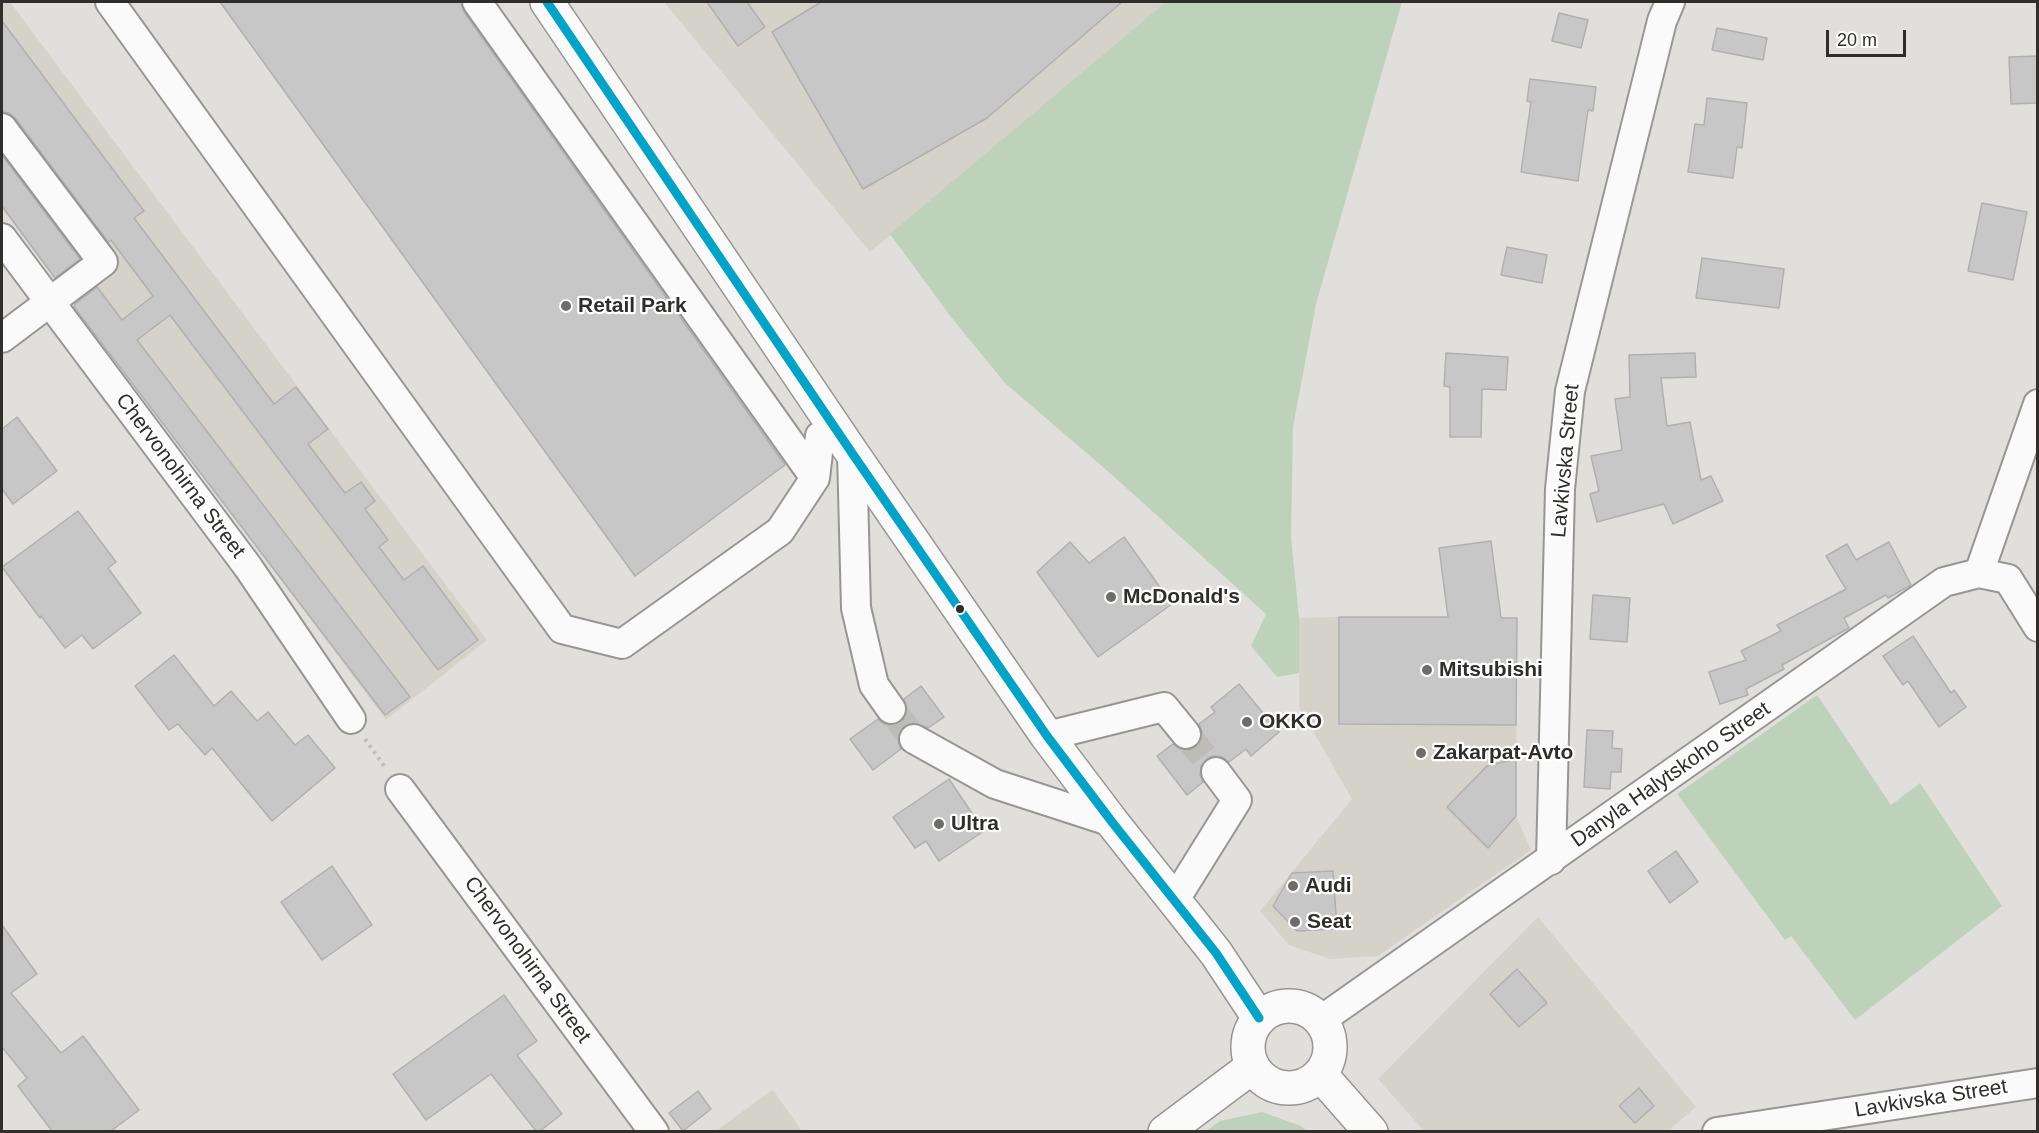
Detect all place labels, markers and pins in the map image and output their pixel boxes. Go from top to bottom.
place label: Retail Park [578,293,687,319]
marker: Retail Park [559,299,573,313]
place label: McDonald's [1123,584,1240,610]
marker: McDonald's [1104,590,1118,604]
unlabelled marker [954,603,966,615]
place label: Mitsubishi [1439,657,1543,683]
marker: Mitsubishi [1420,663,1434,677]
place label: OKKO [1259,709,1322,735]
marker: OKKO [1240,715,1254,729]
place label: Zakarpat-Avto [1433,740,1573,766]
marker: Zakarpat-Avto [1414,746,1428,760]
place label: Ultra [951,811,999,837]
marker: Ultra [932,817,946,831]
place label: Audi [1305,873,1352,899]
marker: Audi [1286,879,1300,893]
place label: Seat [1307,909,1351,935]
marker: Seat [1288,915,1302,929]

